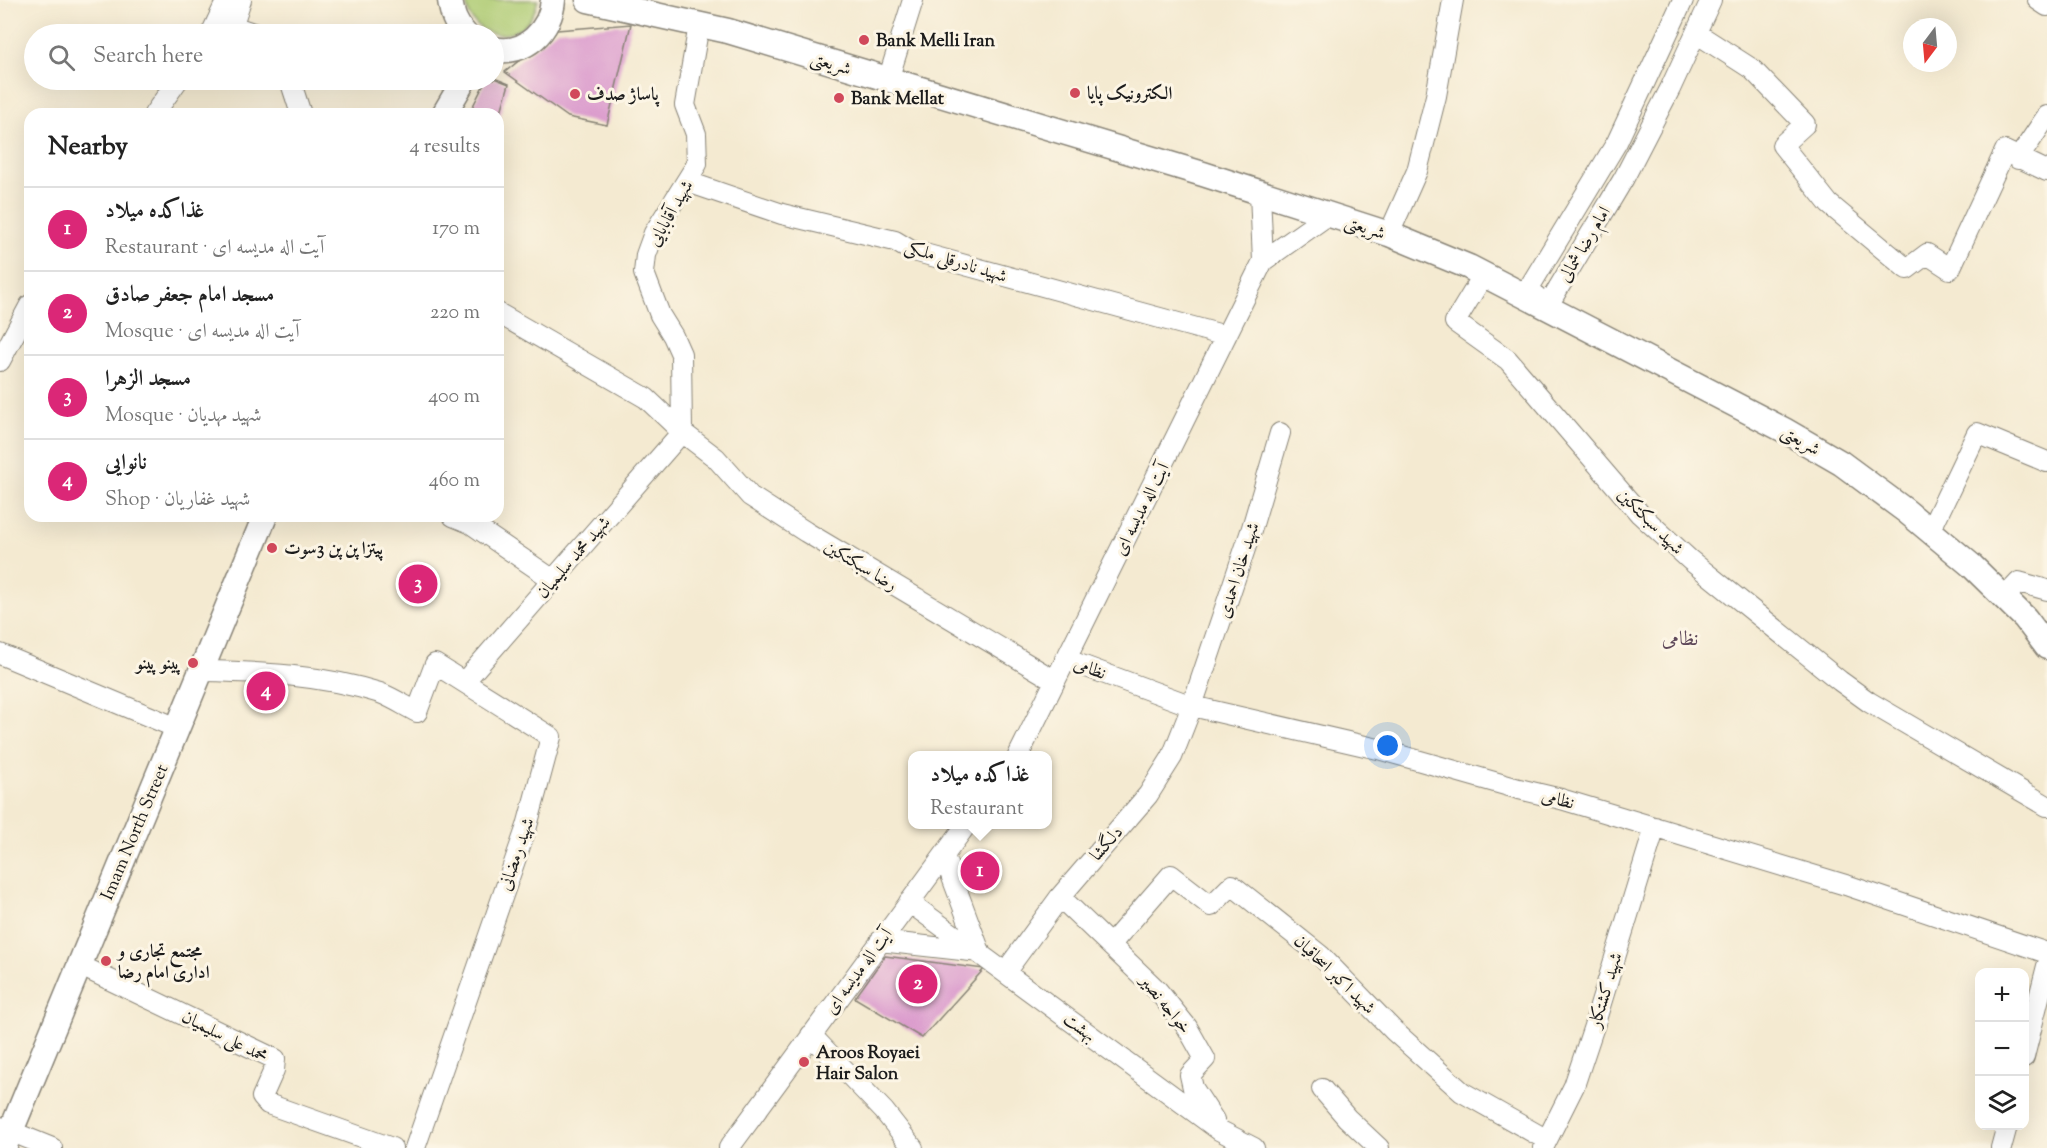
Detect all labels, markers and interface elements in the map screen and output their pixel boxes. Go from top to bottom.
north arrow [1903,18,1957,72]
search box [24,24,504,90]
place label: Bank Melli Iran [876,29,995,55]
marker: Bank Melli Iran [857,33,871,47]
icon: search [45,41,78,74]
text: Search here [93,41,203,73]
street label: شریعتی [807,46,854,83]
place label: الکترونیک پایا [1087,82,1172,108]
place label: پاساژ صدف [587,83,660,109]
marker: الکترونیک پایا [1068,86,1082,100]
marker: پاساژ صدف [568,87,582,101]
place label: Bank Mellat [851,87,945,113]
marker: Bank Mellat [832,91,846,105]
text: Nearby [48,129,128,166]
text: 4 results [409,133,480,162]
street label: شهید آقابابایی [642,176,701,252]
text: غذاکده میلاد [105,196,204,228]
street label: امام رضا شمالی [1553,202,1619,288]
street label: شریعتی [1341,210,1388,248]
text: 1 [64,215,71,244]
text: 170 m [432,215,480,244]
text: Restaurant · آیت اله مدیسه ای [105,234,324,263]
street label: شهید نادرقلی ملکی [901,235,1010,291]
text: مسجد امام جعفر صادق [105,280,274,312]
text: 2 [63,299,72,328]
text: 220 m [430,299,480,328]
text: Mosque · آیت اله مدیسه ای [105,318,300,347]
text: مسجد الزهرا [105,364,191,396]
text: 3 [63,383,72,412]
text: 400 m [428,383,480,412]
text: Mosque · شهید مهدیان [105,402,262,431]
street label: شریعتی [1776,420,1824,463]
text: نانوایی [105,448,147,480]
street label: آیت اله مدیسه ای [1108,457,1178,561]
text: 4 [62,467,73,496]
text: 460 m [429,467,480,496]
street label: شهید سبکتکین [1610,483,1689,562]
text: Shop · شهید غفاریان [105,486,250,515]
street label: شهید محمد سلیمیان [531,511,618,605]
street label: شهید خان احمدی [1212,519,1268,622]
street label: رضا سبکتکین [818,535,902,599]
place label: پیتزا پن پن 3سوت [284,537,384,563]
marker: پیتزا پن پن 3سوت [265,541,279,555]
pin: 3 [398,562,438,606]
district label: نظامی [1662,626,1699,655]
place label: پینو پینو [134,652,181,678]
street label: نظامی [1069,652,1109,688]
marker: پینو پینو [186,656,200,670]
pin: 4 [246,668,286,714]
your location [1373,731,1402,760]
popup [908,751,1052,829]
text: غذاکده میلاد [930,760,1030,792]
street label: Imam North Street [95,761,176,905]
street label: نظامی [1538,784,1577,818]
text: Restaurant [930,795,1024,824]
street label: شهید رمضانی [493,815,543,895]
street label: دلگشا [1084,820,1130,868]
pin: 1 [960,848,1000,894]
street label: آیت اله مدیسه ای [819,922,901,1021]
street label: شهید اکبر اسحاقیان [1287,929,1381,1021]
place label: مجتمع تجاری و اداری امام رضا [116,940,210,988]
street label: شهید کشتکار [1583,950,1631,1033]
marker: مجتمع تجاری و اداری امام رضا [99,954,113,968]
pin: 2 [898,962,938,1006]
street label: خواجه نصیر [1131,968,1197,1041]
map controls [1975,968,2029,1130]
button: + [1975,968,2029,1022]
street label: محمد علی سلیمیان [177,1005,272,1071]
street label: بهشت [1057,1007,1101,1050]
button: − [1975,1022,2029,1076]
place label: Aroos Royaei Hair Salon [816,1041,921,1088]
marker: Aroos Royaei Hair Salon [797,1055,811,1069]
button: layers [1975,1076,2029,1130]

